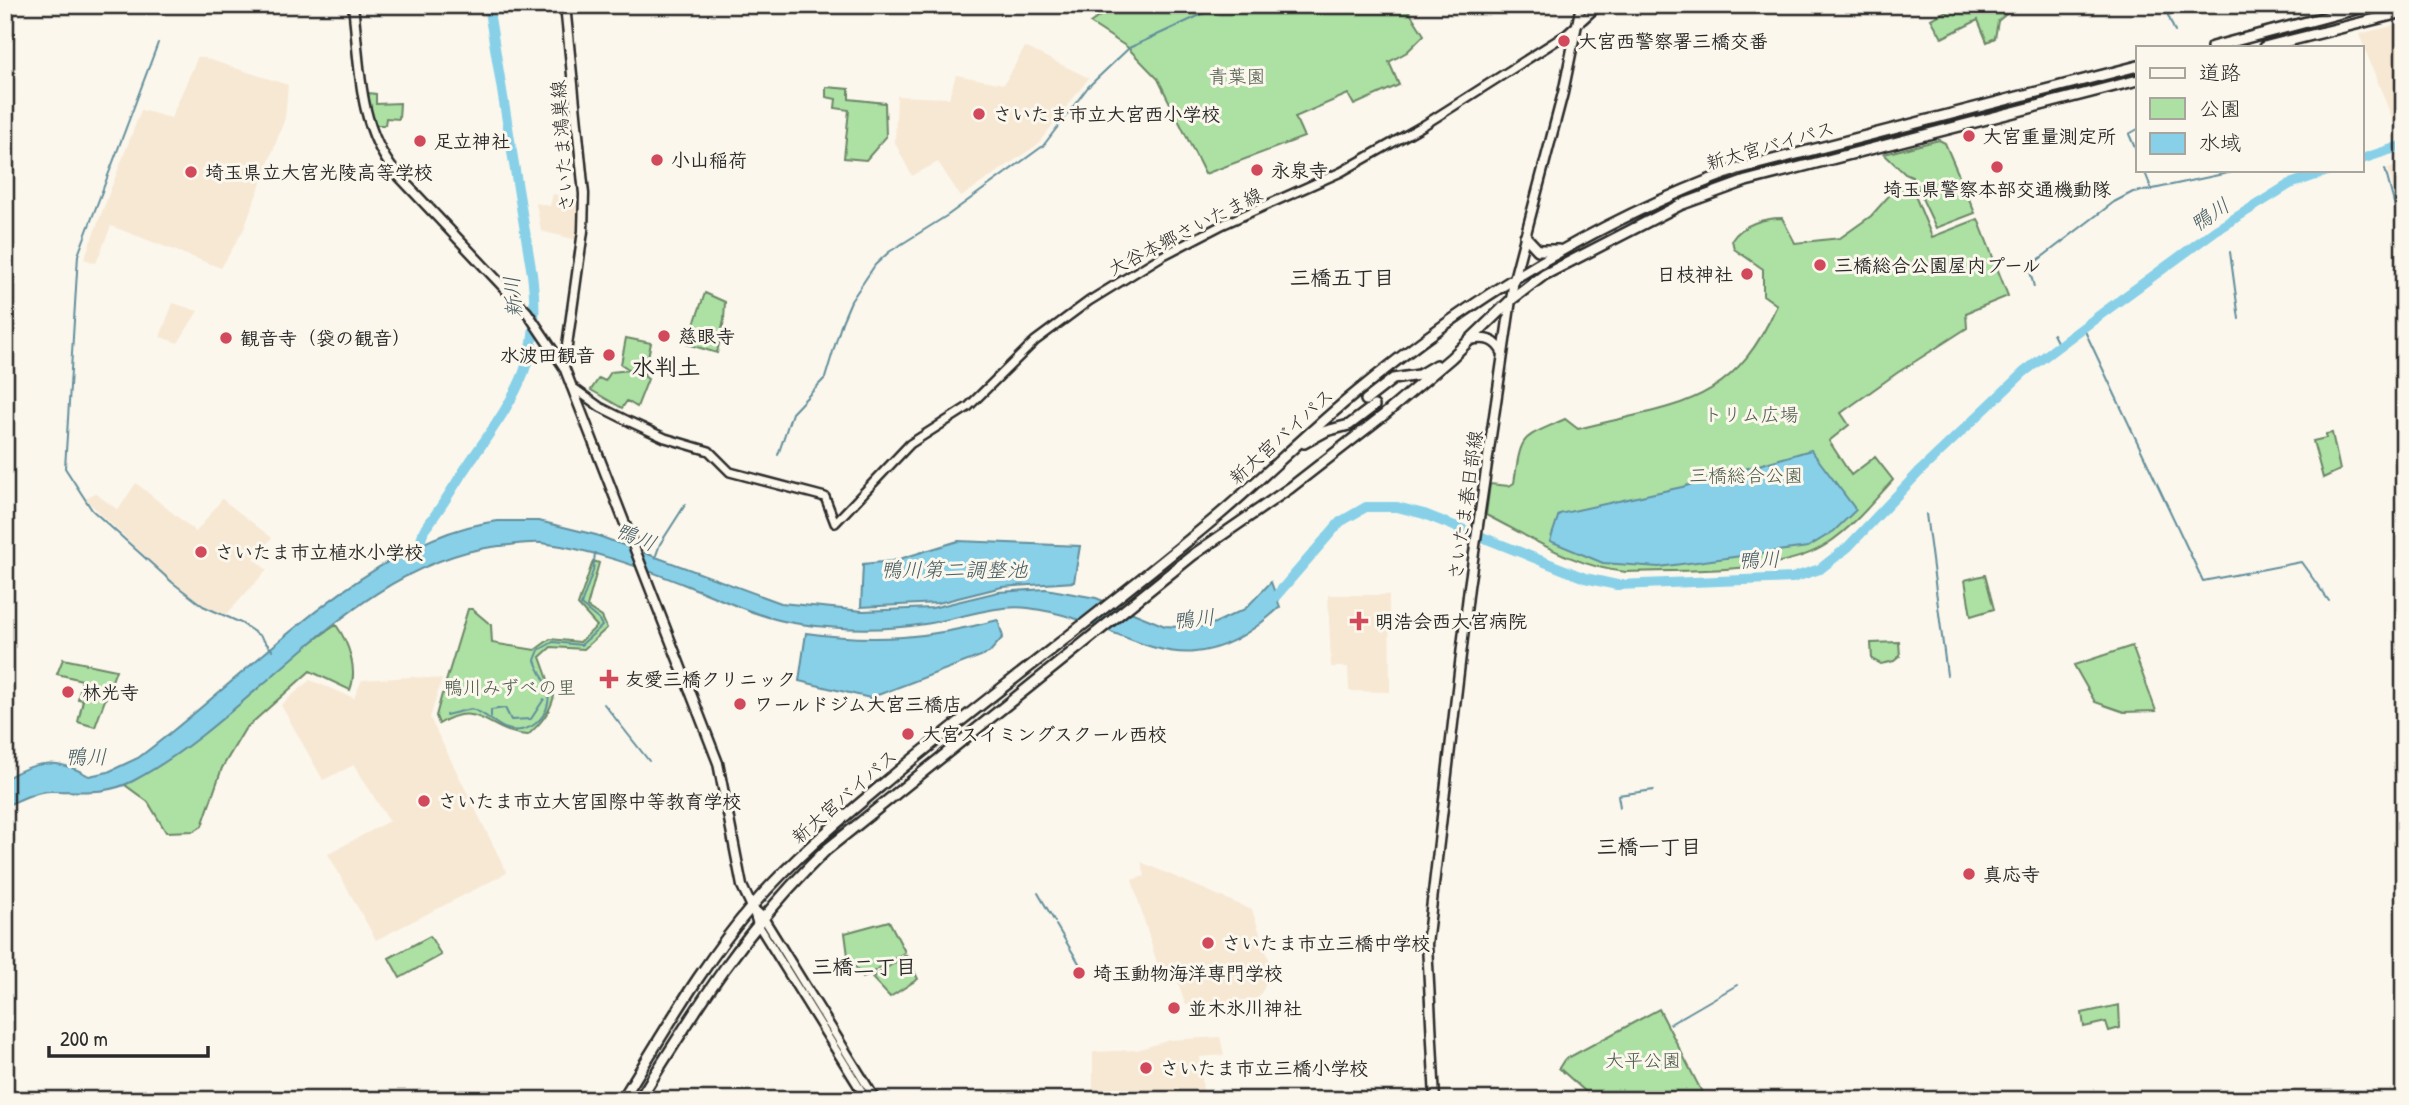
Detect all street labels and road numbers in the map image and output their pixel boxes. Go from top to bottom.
street label: さいたま鴻巣線 [544,79,580,213]
street label: 新大宮バイパス [1703,114,1837,176]
street label: 大谷本郷さいたま線 [1103,181,1267,281]
street label: 新大宮バイパス [1223,382,1339,490]
street label: さいたま春日部線 [1442,428,1488,582]
street label: 新大宮バイパス [785,743,903,849]

